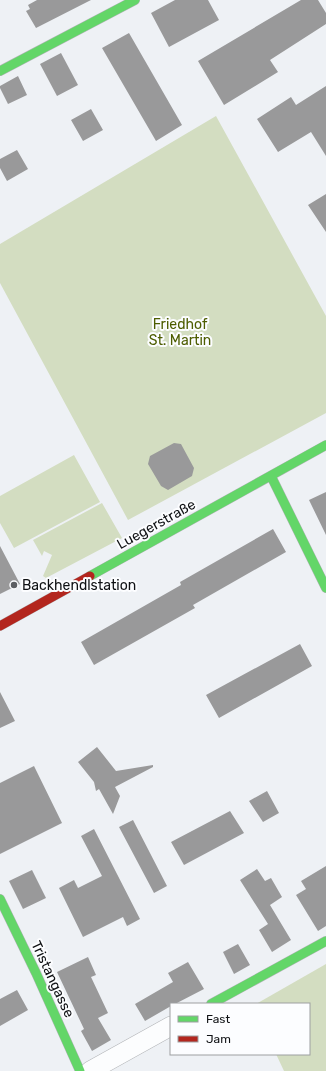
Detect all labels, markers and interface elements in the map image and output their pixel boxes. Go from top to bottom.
park label: Friedhof St. Martin [149,316,211,349]
street label: Luegerstraße [114,496,199,553]
place label: Backhendlstation [22,577,136,594]
marker: Backhendlstation [9,580,19,590]
street label: Tristangasse [27,938,78,1020]
legend [170,1003,310,1055]
text: Fast [206,1012,230,1026]
text: Jam [206,1032,231,1046]

